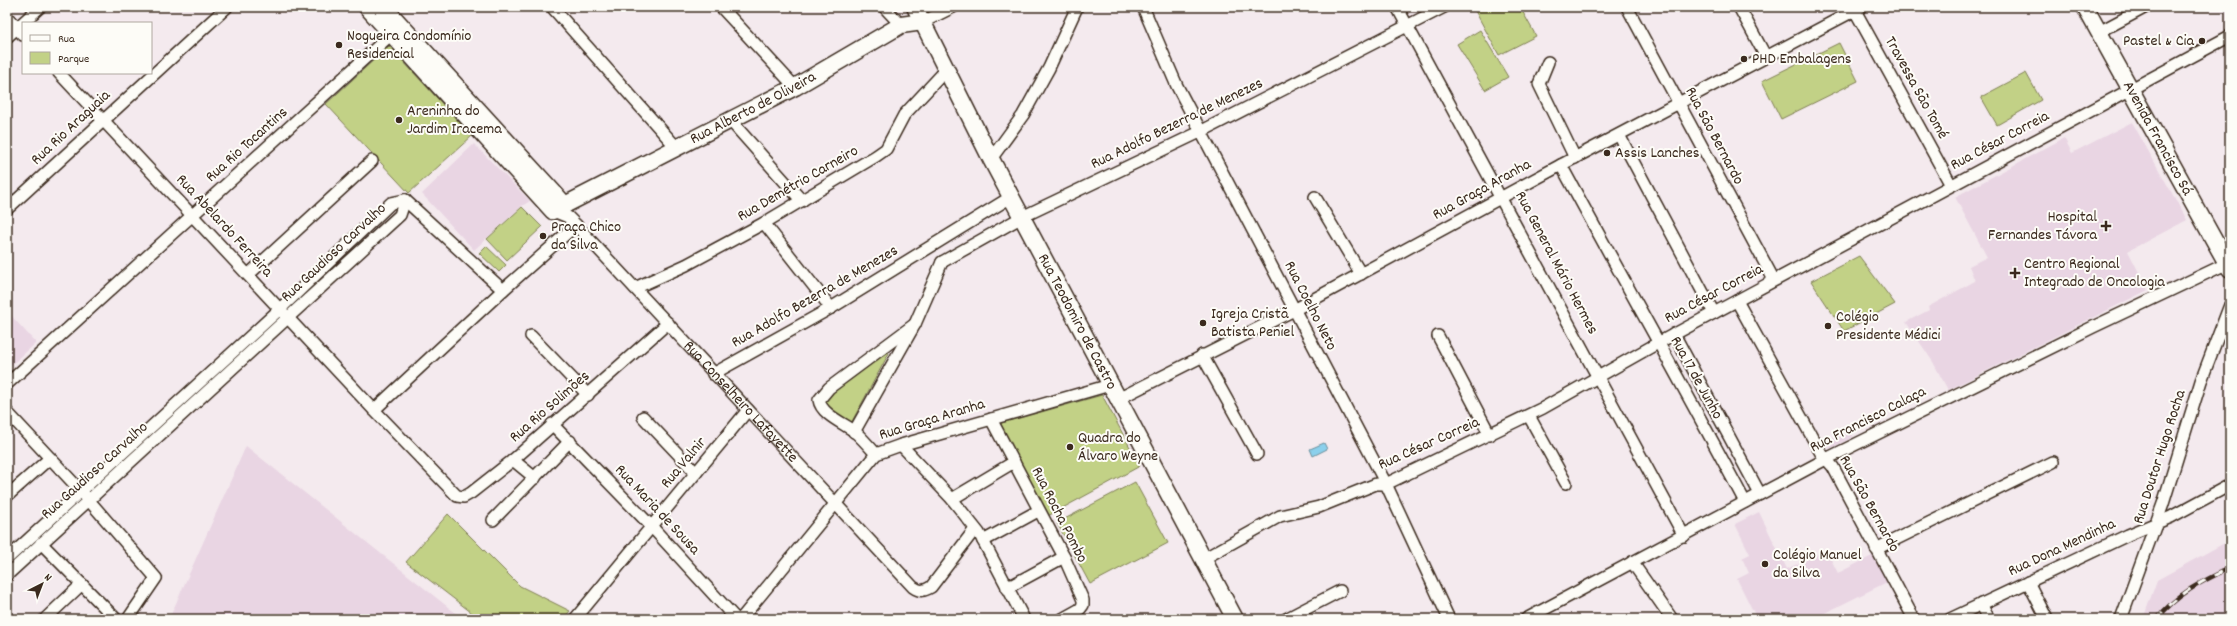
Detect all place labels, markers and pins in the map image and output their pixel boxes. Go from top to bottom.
place label: Nogueira Condomínio Residencial [347,25,471,66]
place label: Pastel & Cia [2123,30,2194,53]
marker: Pastel & Cia [2197,36,2207,46]
marker: Nogueira Condomínio Residencial [334,40,344,50]
place label: PHD Embalagens [1752,48,1852,71]
marker: PHD Embalagens [1739,54,1749,64]
place label: Areninha do Jardim Iracema [407,100,502,141]
marker: Areninha do Jardim Iracema [394,115,404,125]
place label: Assis Lanches [1615,142,1700,165]
marker: Assis Lanches [1602,148,1612,158]
place label: Hospital Fernandes Távora [1988,206,2097,247]
place label: Praça Chico da Silva [551,216,621,257]
marker: Hospital Fernandes Távora [2100,220,2112,232]
marker: Praça Chico da Silva [538,231,548,241]
place label: Centro Regional Integrado de Oncologia [2024,253,2165,294]
marker: Centro Regional Integrado de Oncologia [2009,267,2021,279]
place label: Igreja Cristã Batista Peniel [1211,303,1294,344]
place label: Colégio Presidente Médici [1836,306,1941,347]
marker: Igreja Cristã Batista Peniel [1198,318,1208,328]
marker: Colégio Presidente Médici [1823,321,1833,331]
place label: Quadra do Álvaro Weyne [1078,427,1158,468]
marker: Quadra do Álvaro Weyne [1065,442,1075,452]
place label: Colégio Manuel da Silva [1773,544,1862,585]
marker: Colégio Manuel da Silva [1760,559,1770,569]

